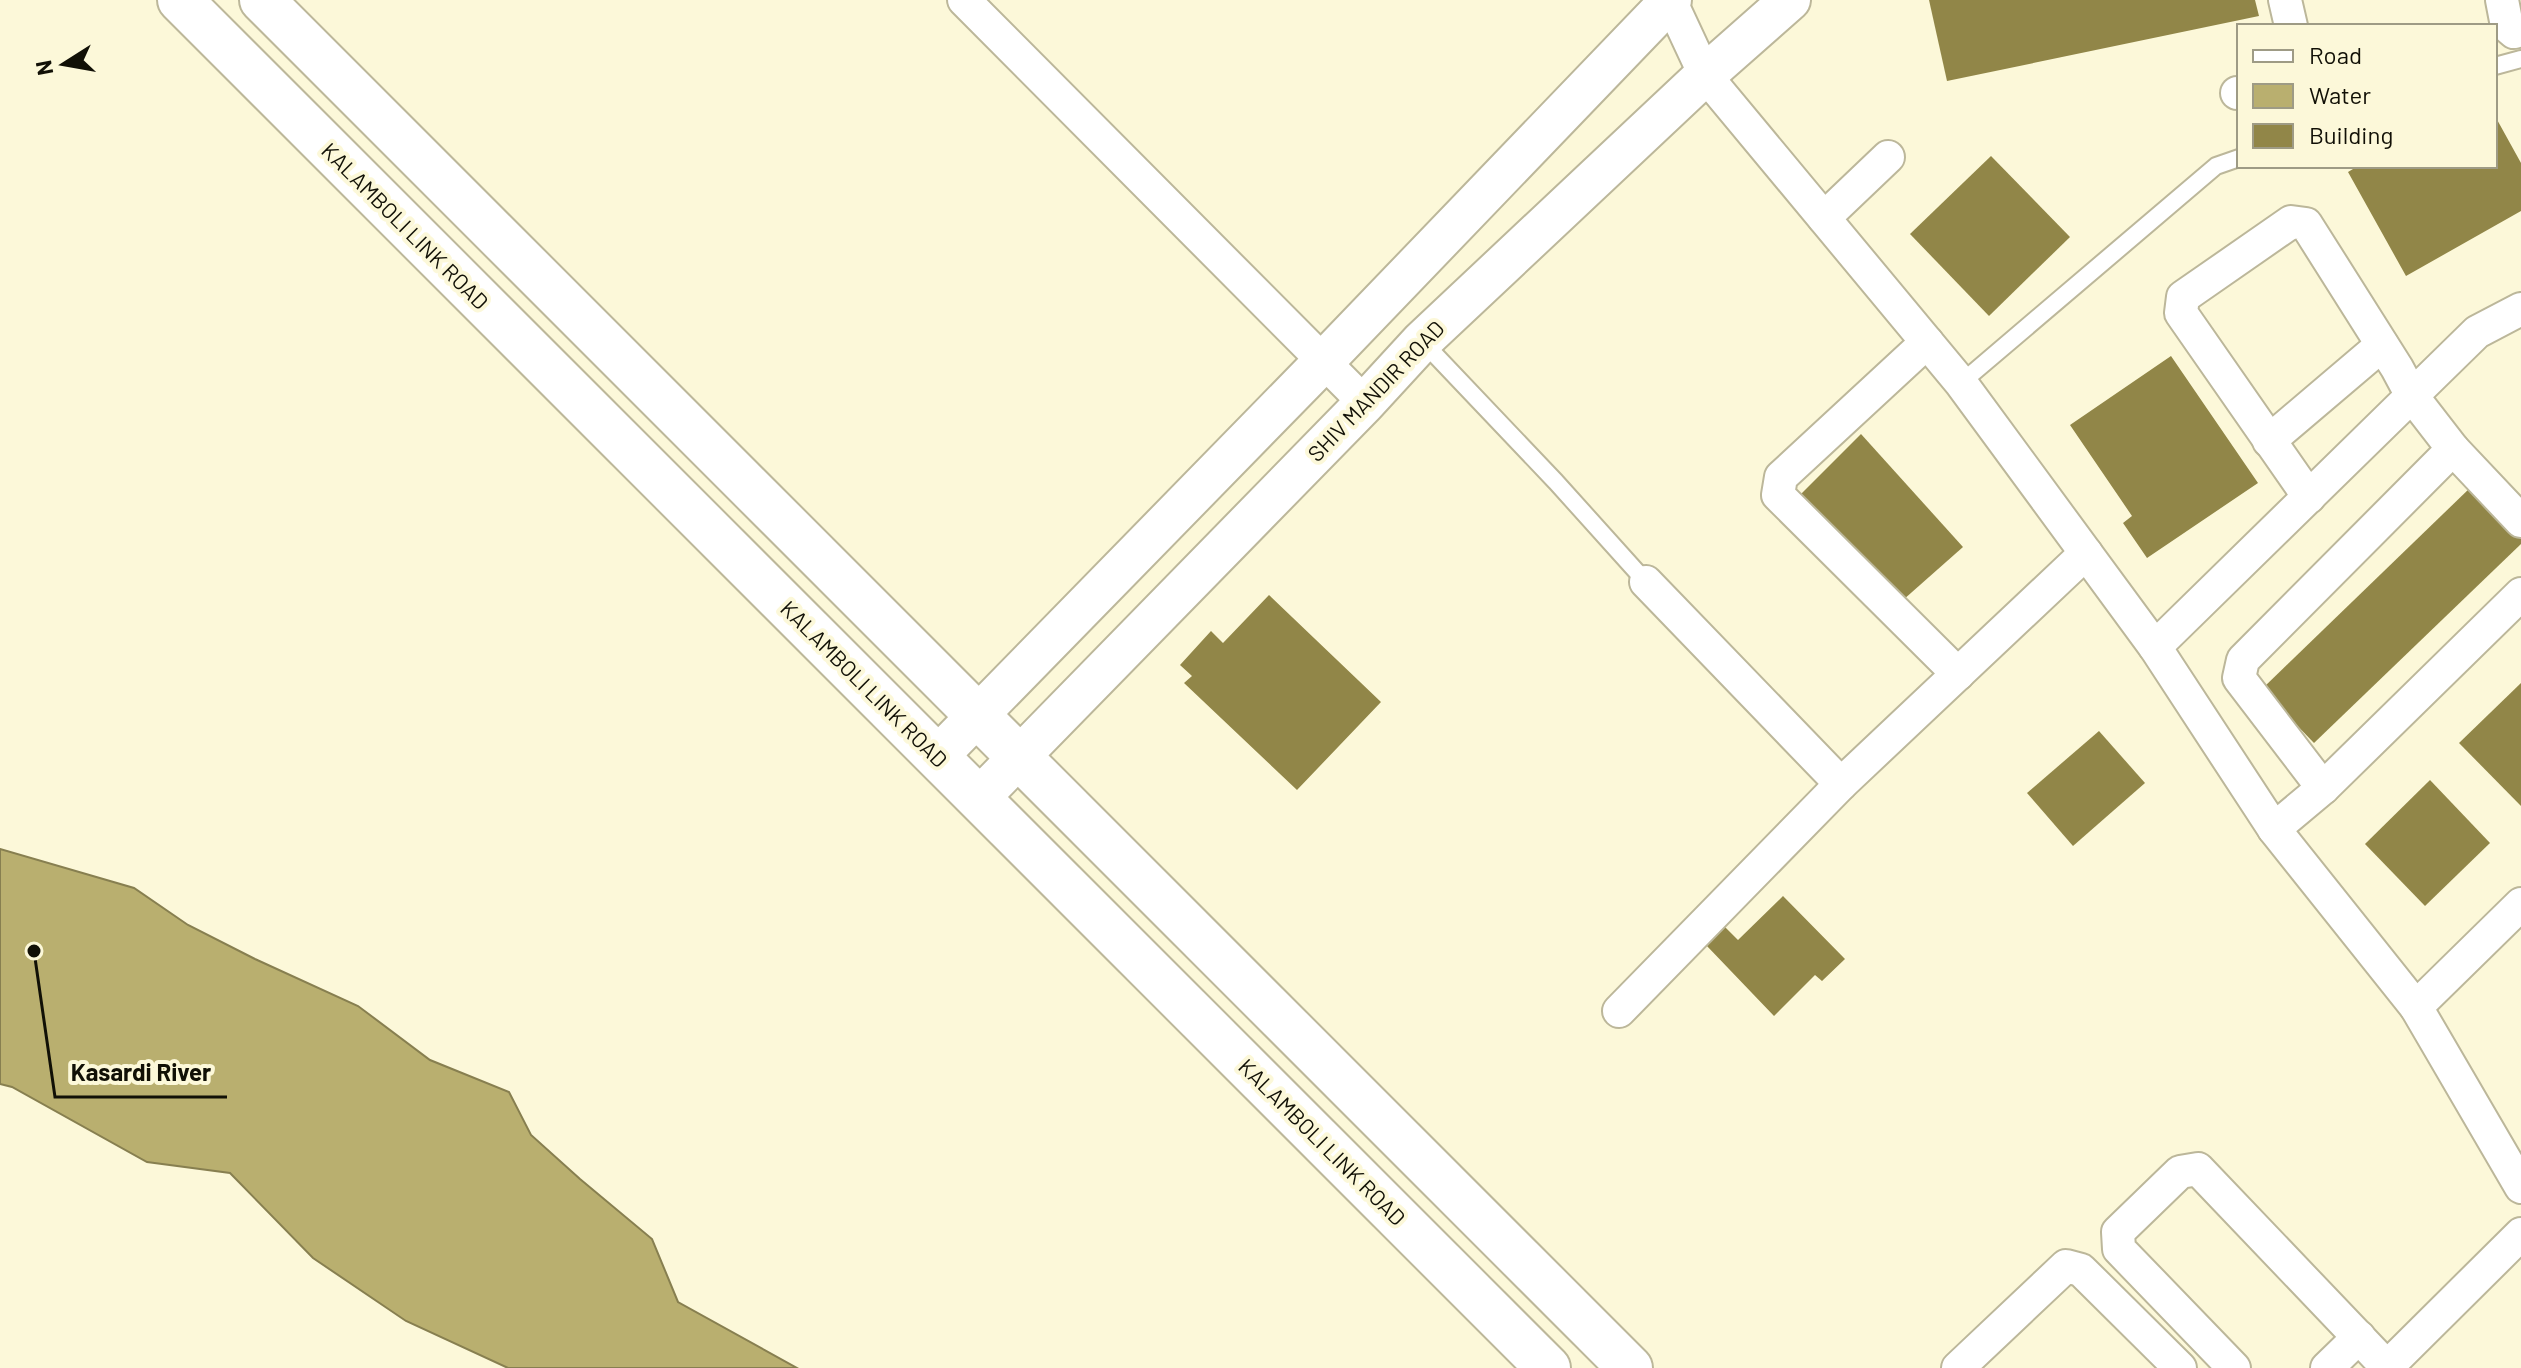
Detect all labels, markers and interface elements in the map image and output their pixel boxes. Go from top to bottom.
north arrow [24,24,104,104]
legend [2237,24,2497,168]
text: Road [2309,40,2362,69]
text: N [29,58,58,78]
text: Water [2309,80,2371,109]
text: Building [2309,120,2393,149]
street label: KALAMBOLI LINK ROAD [317,137,494,314]
street label: SHIV MANDIR ROAD [1302,315,1449,466]
street label: KALAMBOLI LINK ROAD [776,595,953,772]
callout: Kasardi River [55,1049,227,1097]
street label: KALAMBOLI LINK ROAD [1234,1053,1411,1230]
text: Kasardi River [71,1057,211,1086]

